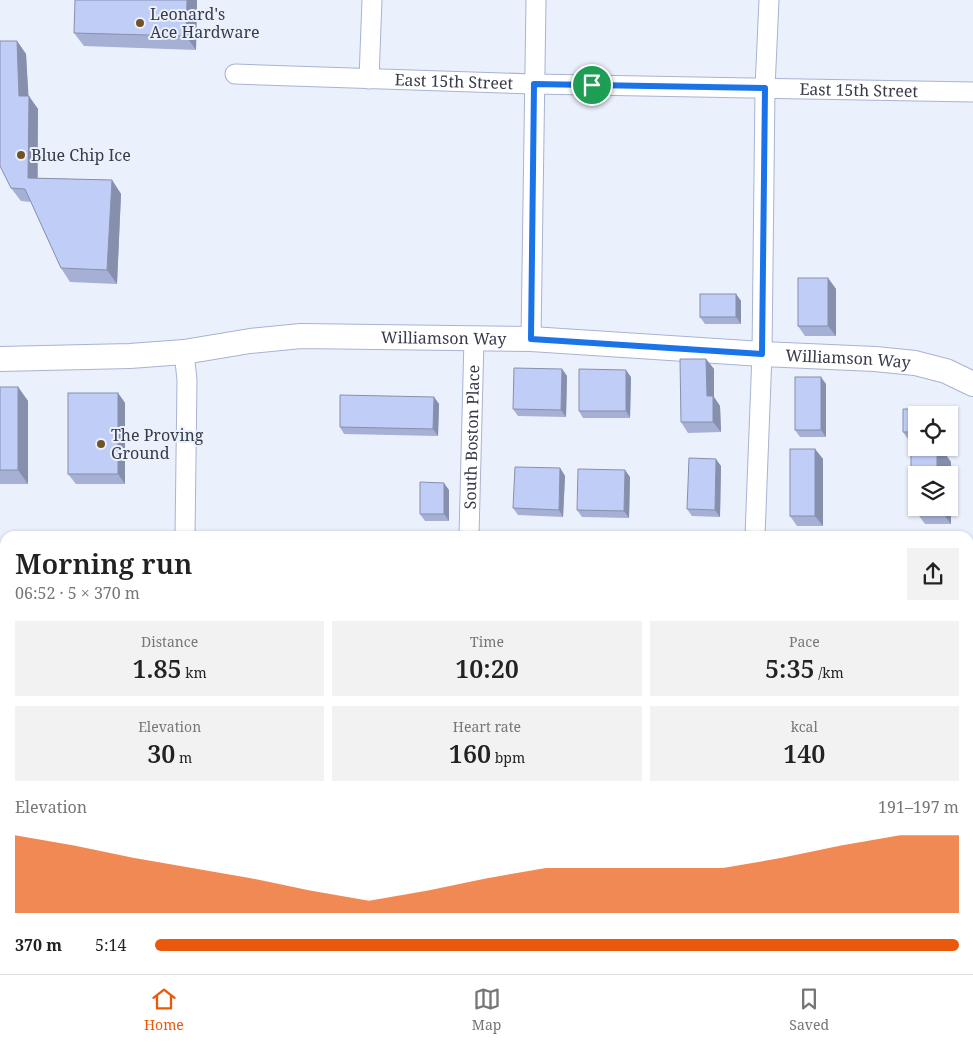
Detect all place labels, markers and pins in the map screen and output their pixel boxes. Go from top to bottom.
place label: Leonard's Ace Hardware [150,3,260,43]
marker: Leonard's Ace Hardware [134,17,146,29]
pin [571,64,613,106]
place label: Blue Chip Ice [31,144,131,166]
marker: Blue Chip Ice [15,149,27,161]
place label: The Proving Ground [111,424,204,464]
marker: The Proving Ground [95,438,107,450]

